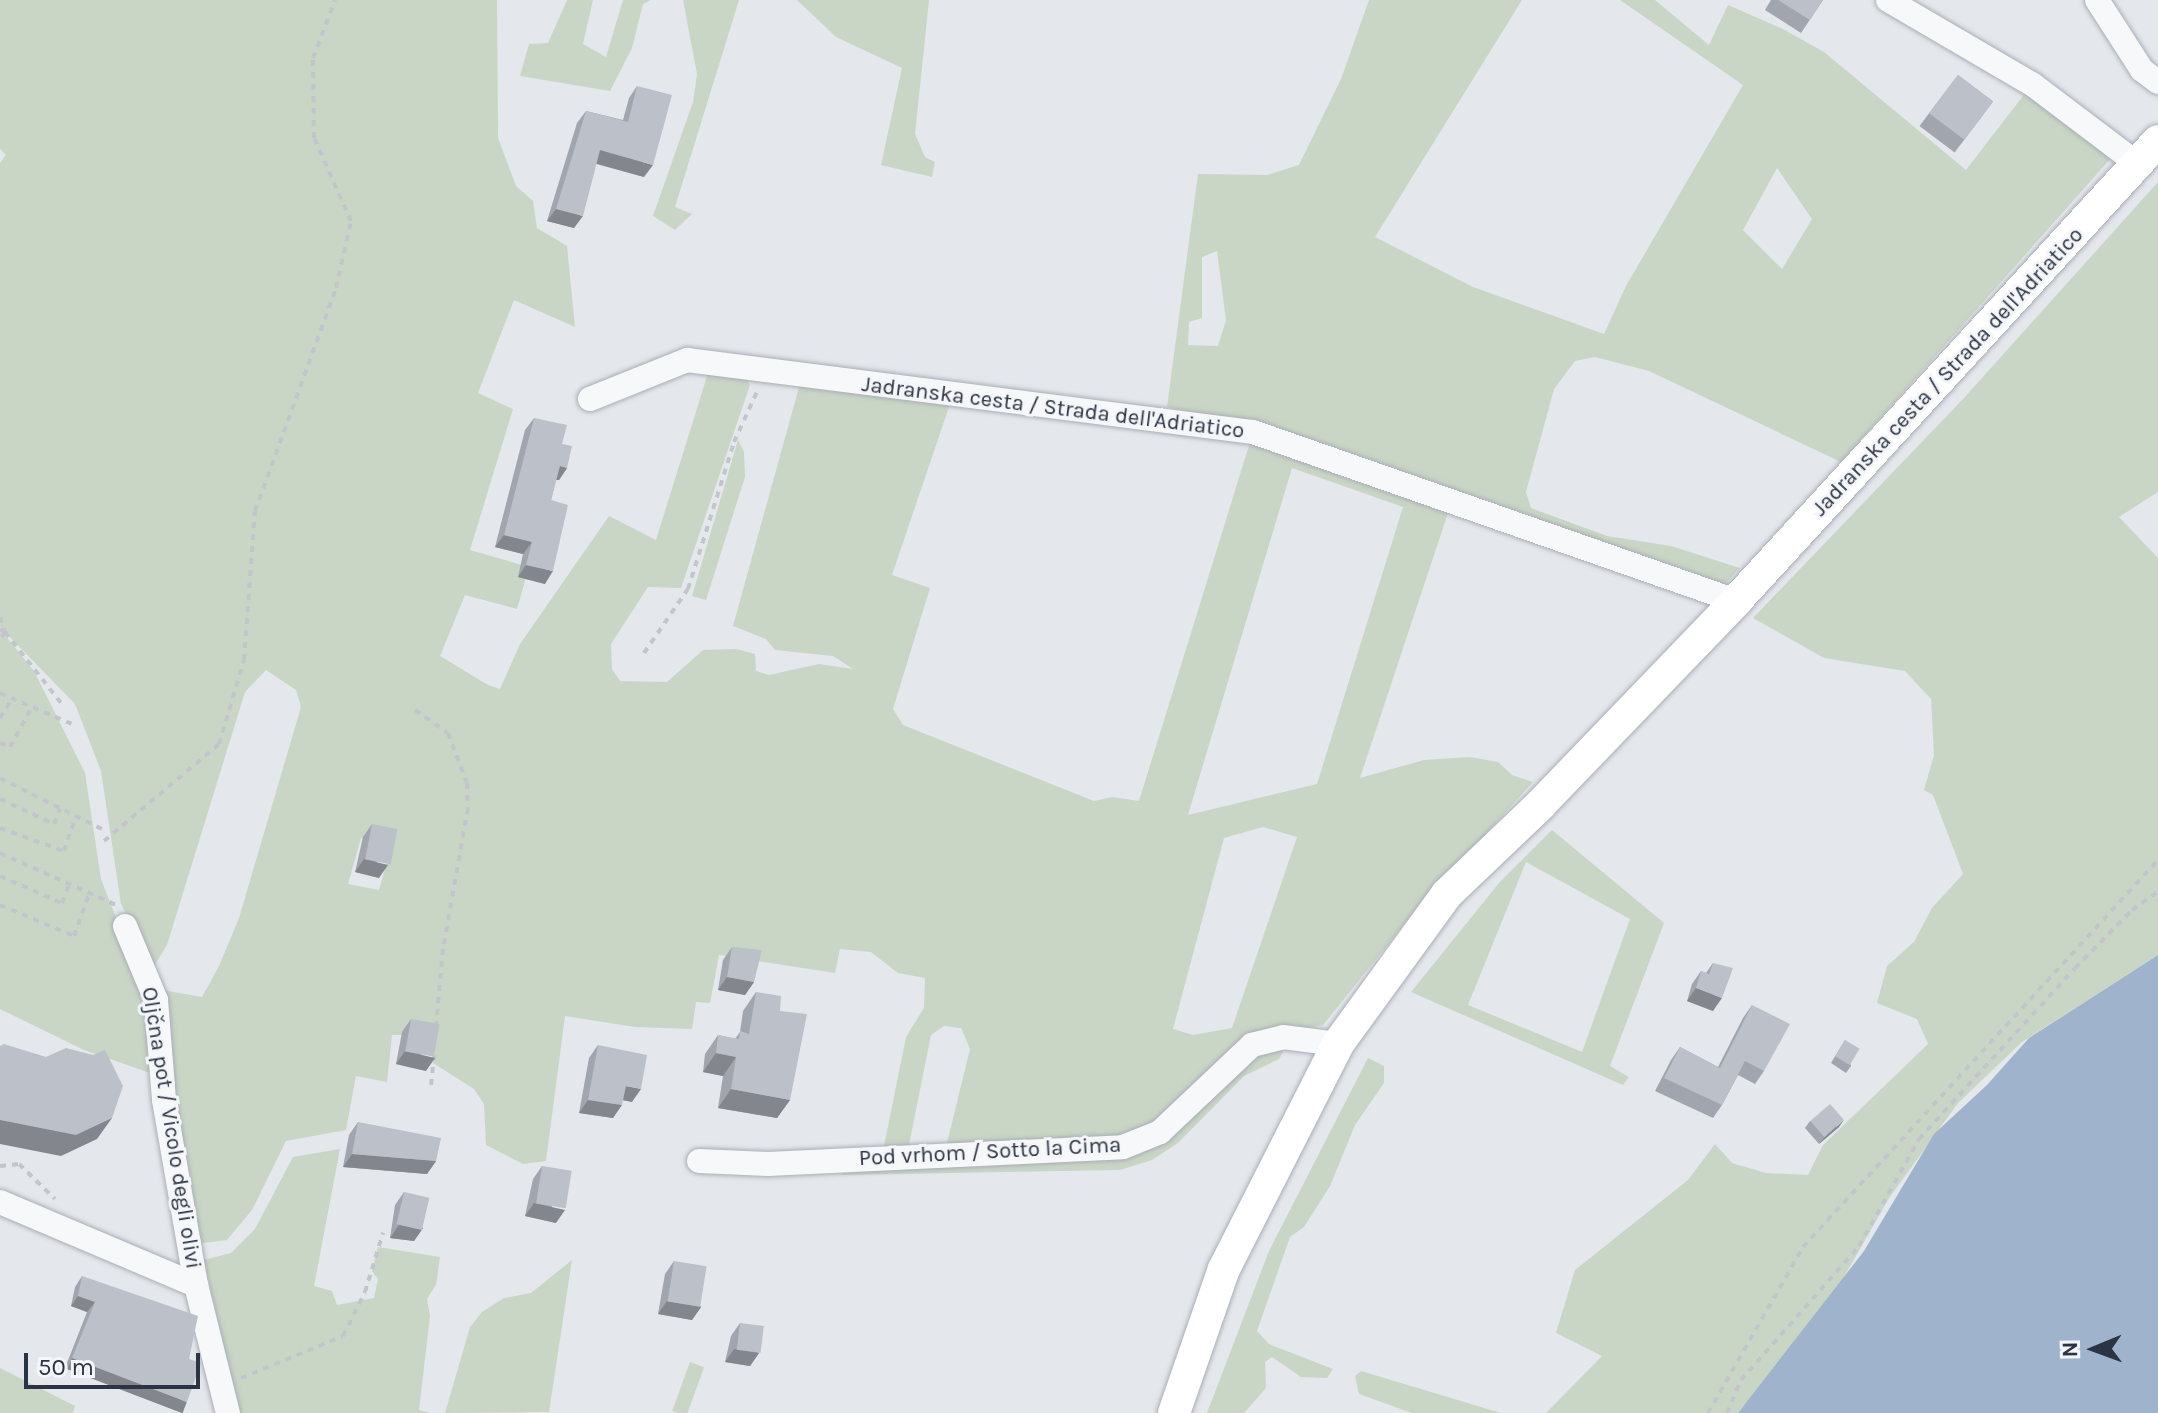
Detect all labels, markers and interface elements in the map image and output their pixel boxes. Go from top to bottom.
street label: Jadranska cesta / Strada dell'Adriatico [1807,222,2089,522]
street label: Jadranska cesta / Strada dell'Adriatico [860,371,1246,445]
street label: Oljčna pot / Vicolo degli olivi [136,985,206,1271]
street label: Pod vrhom / Sotto la Cima [858,1132,1122,1172]
north arrow [2054,1309,2134,1389]
scale bar [28,1337,204,1387]
text: N [2057,1341,2083,1358]
text: 50 m [38,1353,94,1381]

